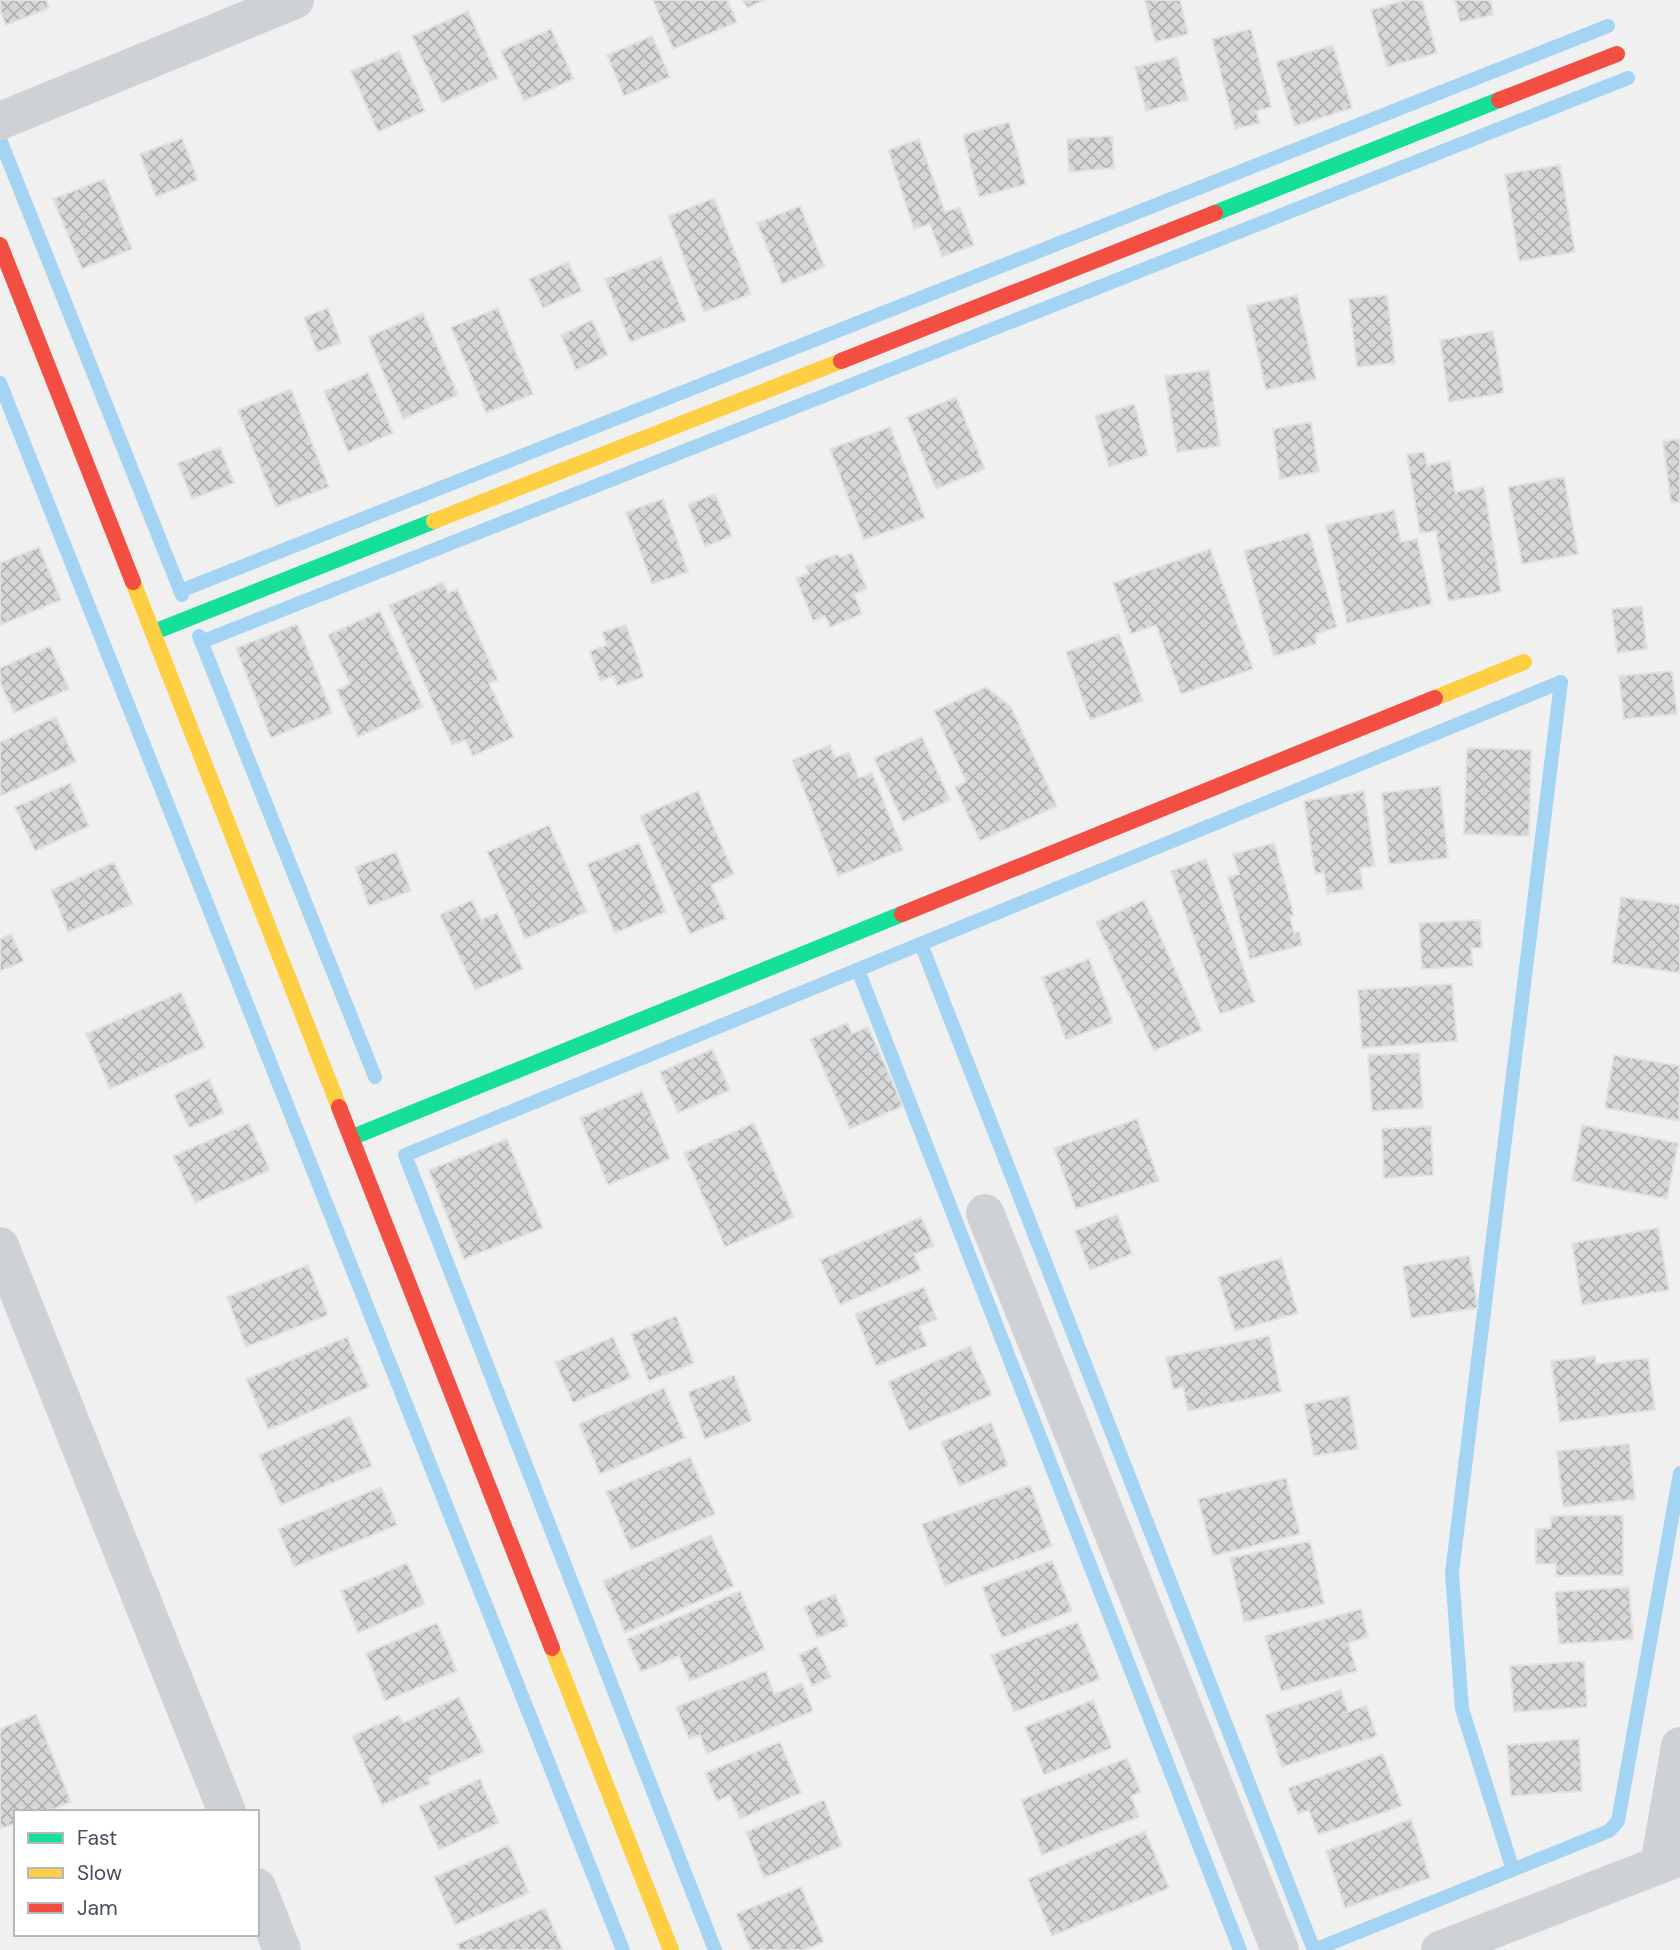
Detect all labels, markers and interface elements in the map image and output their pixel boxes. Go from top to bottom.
legend [14,1810,259,1936]
text: Fast [77,1824,117,1852]
text: Slow [77,1859,122,1887]
text: Jam [77,1894,118,1922]

